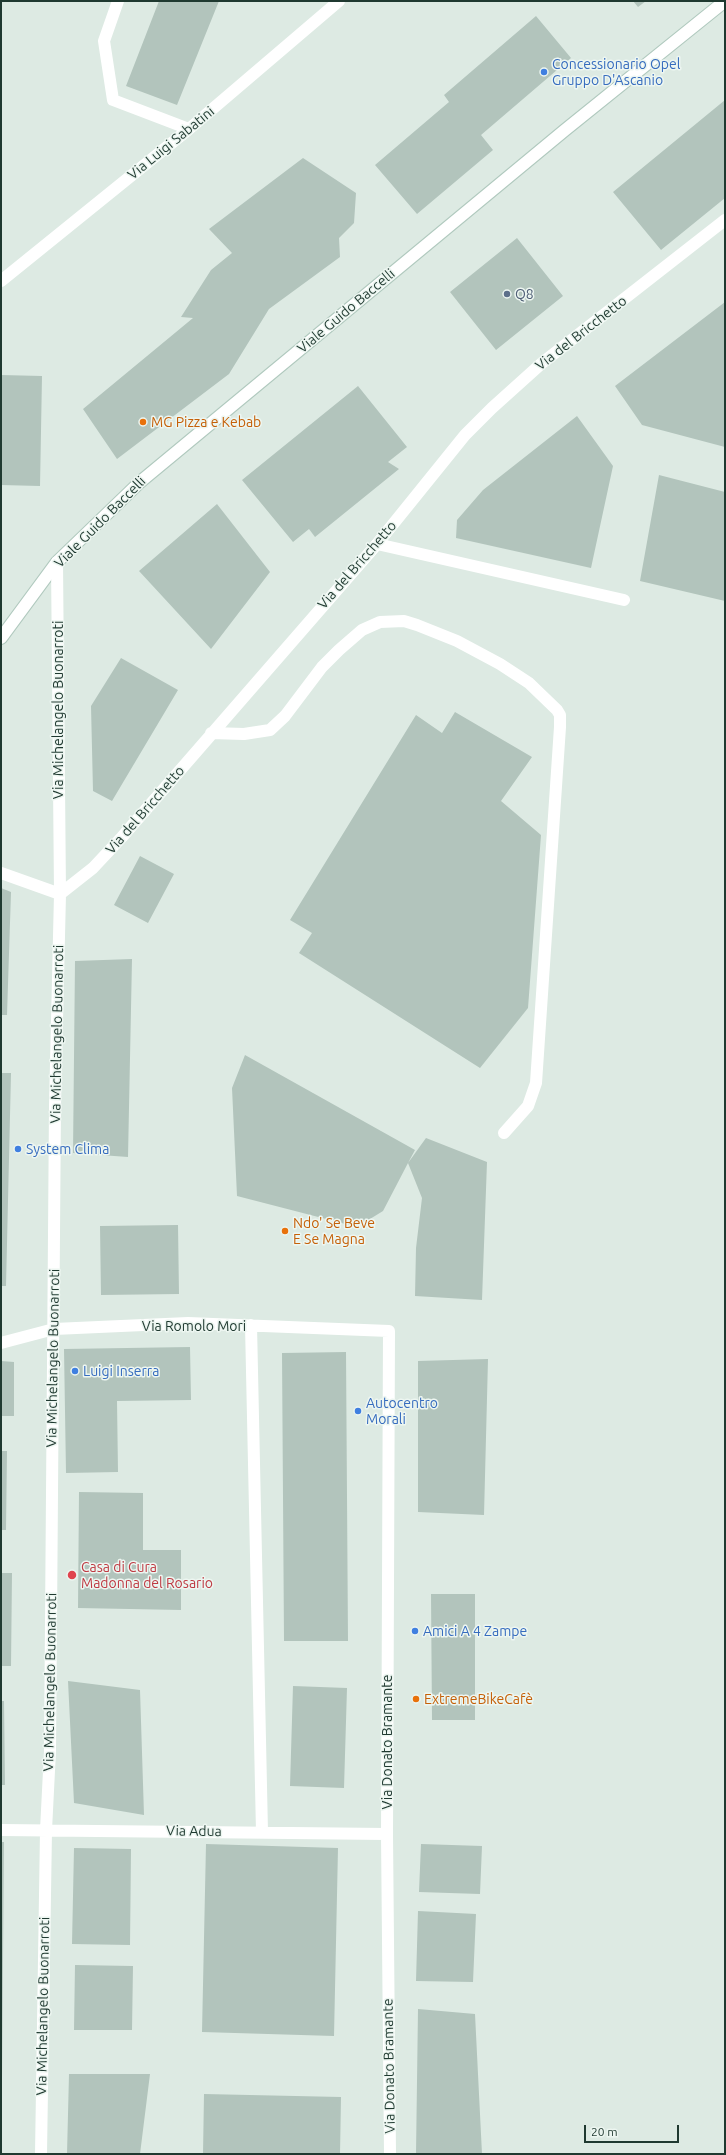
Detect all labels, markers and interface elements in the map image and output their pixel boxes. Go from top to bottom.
place label: Concessionario Opel Gruppo D'Ascanio [552,56,680,88]
marker: Concessionario Opel Gruppo D'Ascanio [539,67,549,77]
street label: Via Luigi Sabatini [124,103,218,183]
street label: Viale Guido Baccelli [294,265,398,357]
place label: Q8 [515,286,534,302]
marker: Q8 [502,289,512,299]
street label: Via del Bricchetto [532,292,630,374]
place label: MG Pizza e Kebab [151,414,261,430]
marker: MG Pizza e Kebab [138,417,148,427]
street label: Viale Guido Baccelli [51,473,149,571]
street label: Via del Bricchetto [314,517,400,613]
street label: Via Michelangelo Buonarroti [50,621,66,799]
street label: Via del Bricchetto [102,762,188,858]
street label: Via Michelangelo Buonarroti [47,945,67,1123]
place label: System Clima [26,1141,109,1157]
marker: System Clima [13,1144,23,1154]
place label: Ndo' Se Beve E Se Magna [293,1215,375,1248]
marker: Ndo' Se Beve E Se Magna [280,1226,290,1236]
street label: Via Michelangelo Buonarroti [43,1269,63,1447]
street label: Via Romolo Mori [142,1318,246,1334]
place label: Luigi Inserra [83,1363,159,1379]
marker: Luigi Inserra [70,1366,80,1376]
place label: Autocentro Morali [366,1395,438,1428]
marker: Autocentro Morali [353,1406,363,1416]
place label: Casa di Cura Madonna del Rosario [81,1559,213,1592]
marker: Casa di Cura Madonna del Rosario [66,1569,78,1581]
street label: Via Michelangelo Buonarroti [40,1593,60,1771]
place label: Amici A 4 Zampe [423,1623,527,1639]
marker: Amici A 4 Zampe [410,1626,420,1636]
street label: Via Donato Bramante [379,1674,395,1810]
place label: ExtremeBikeCafè [424,1691,533,1707]
marker: ExtremeBikeCafè [411,1694,421,1704]
street label: Via Adua [166,1822,222,1840]
street label: Via Michelangelo Buonarroti [33,1917,53,2095]
street label: Via Donato Bramante [379,1998,399,2134]
scale bar [586,2117,681,2143]
text: 20 m [591,2125,618,2138]

